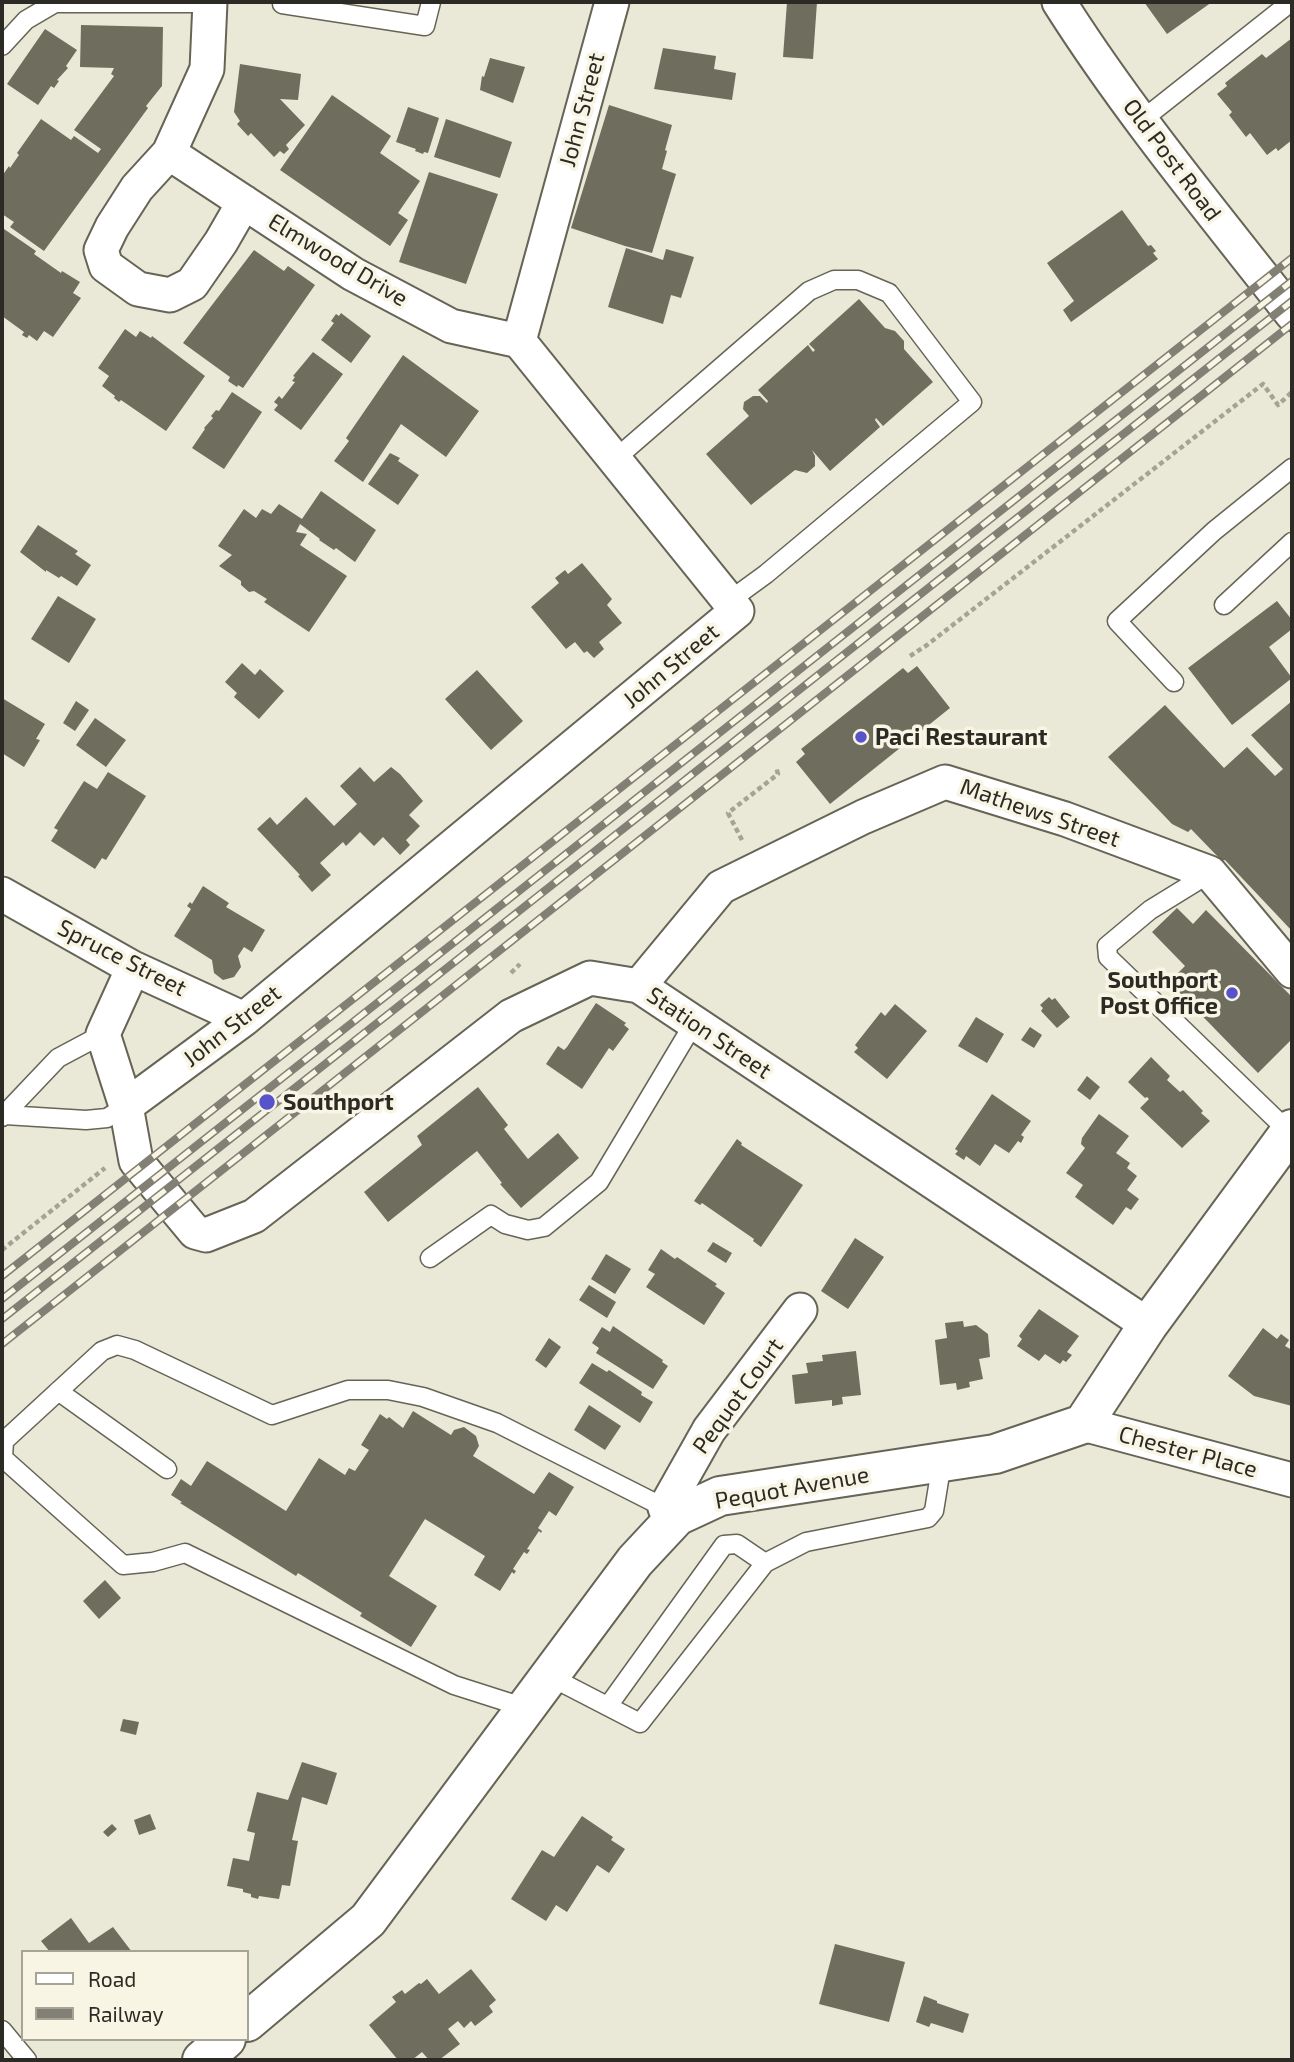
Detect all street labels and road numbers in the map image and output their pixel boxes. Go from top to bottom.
street label: John Street [554,50,610,170]
street label: Old Post Road [1117,94,1227,226]
street label: Elmwood Drive [263,208,413,312]
street label: John Street [617,618,725,714]
street label: Mathews Street [957,773,1123,853]
street label: Spruce Street [53,914,191,1002]
street label: John Street [178,979,286,1073]
street label: Station Street [642,981,776,1085]
street label: Pequot Court [687,1333,789,1459]
street label: Chester Place [1116,1420,1260,1484]
street label: Pequot Avenue [713,1461,871,1515]

